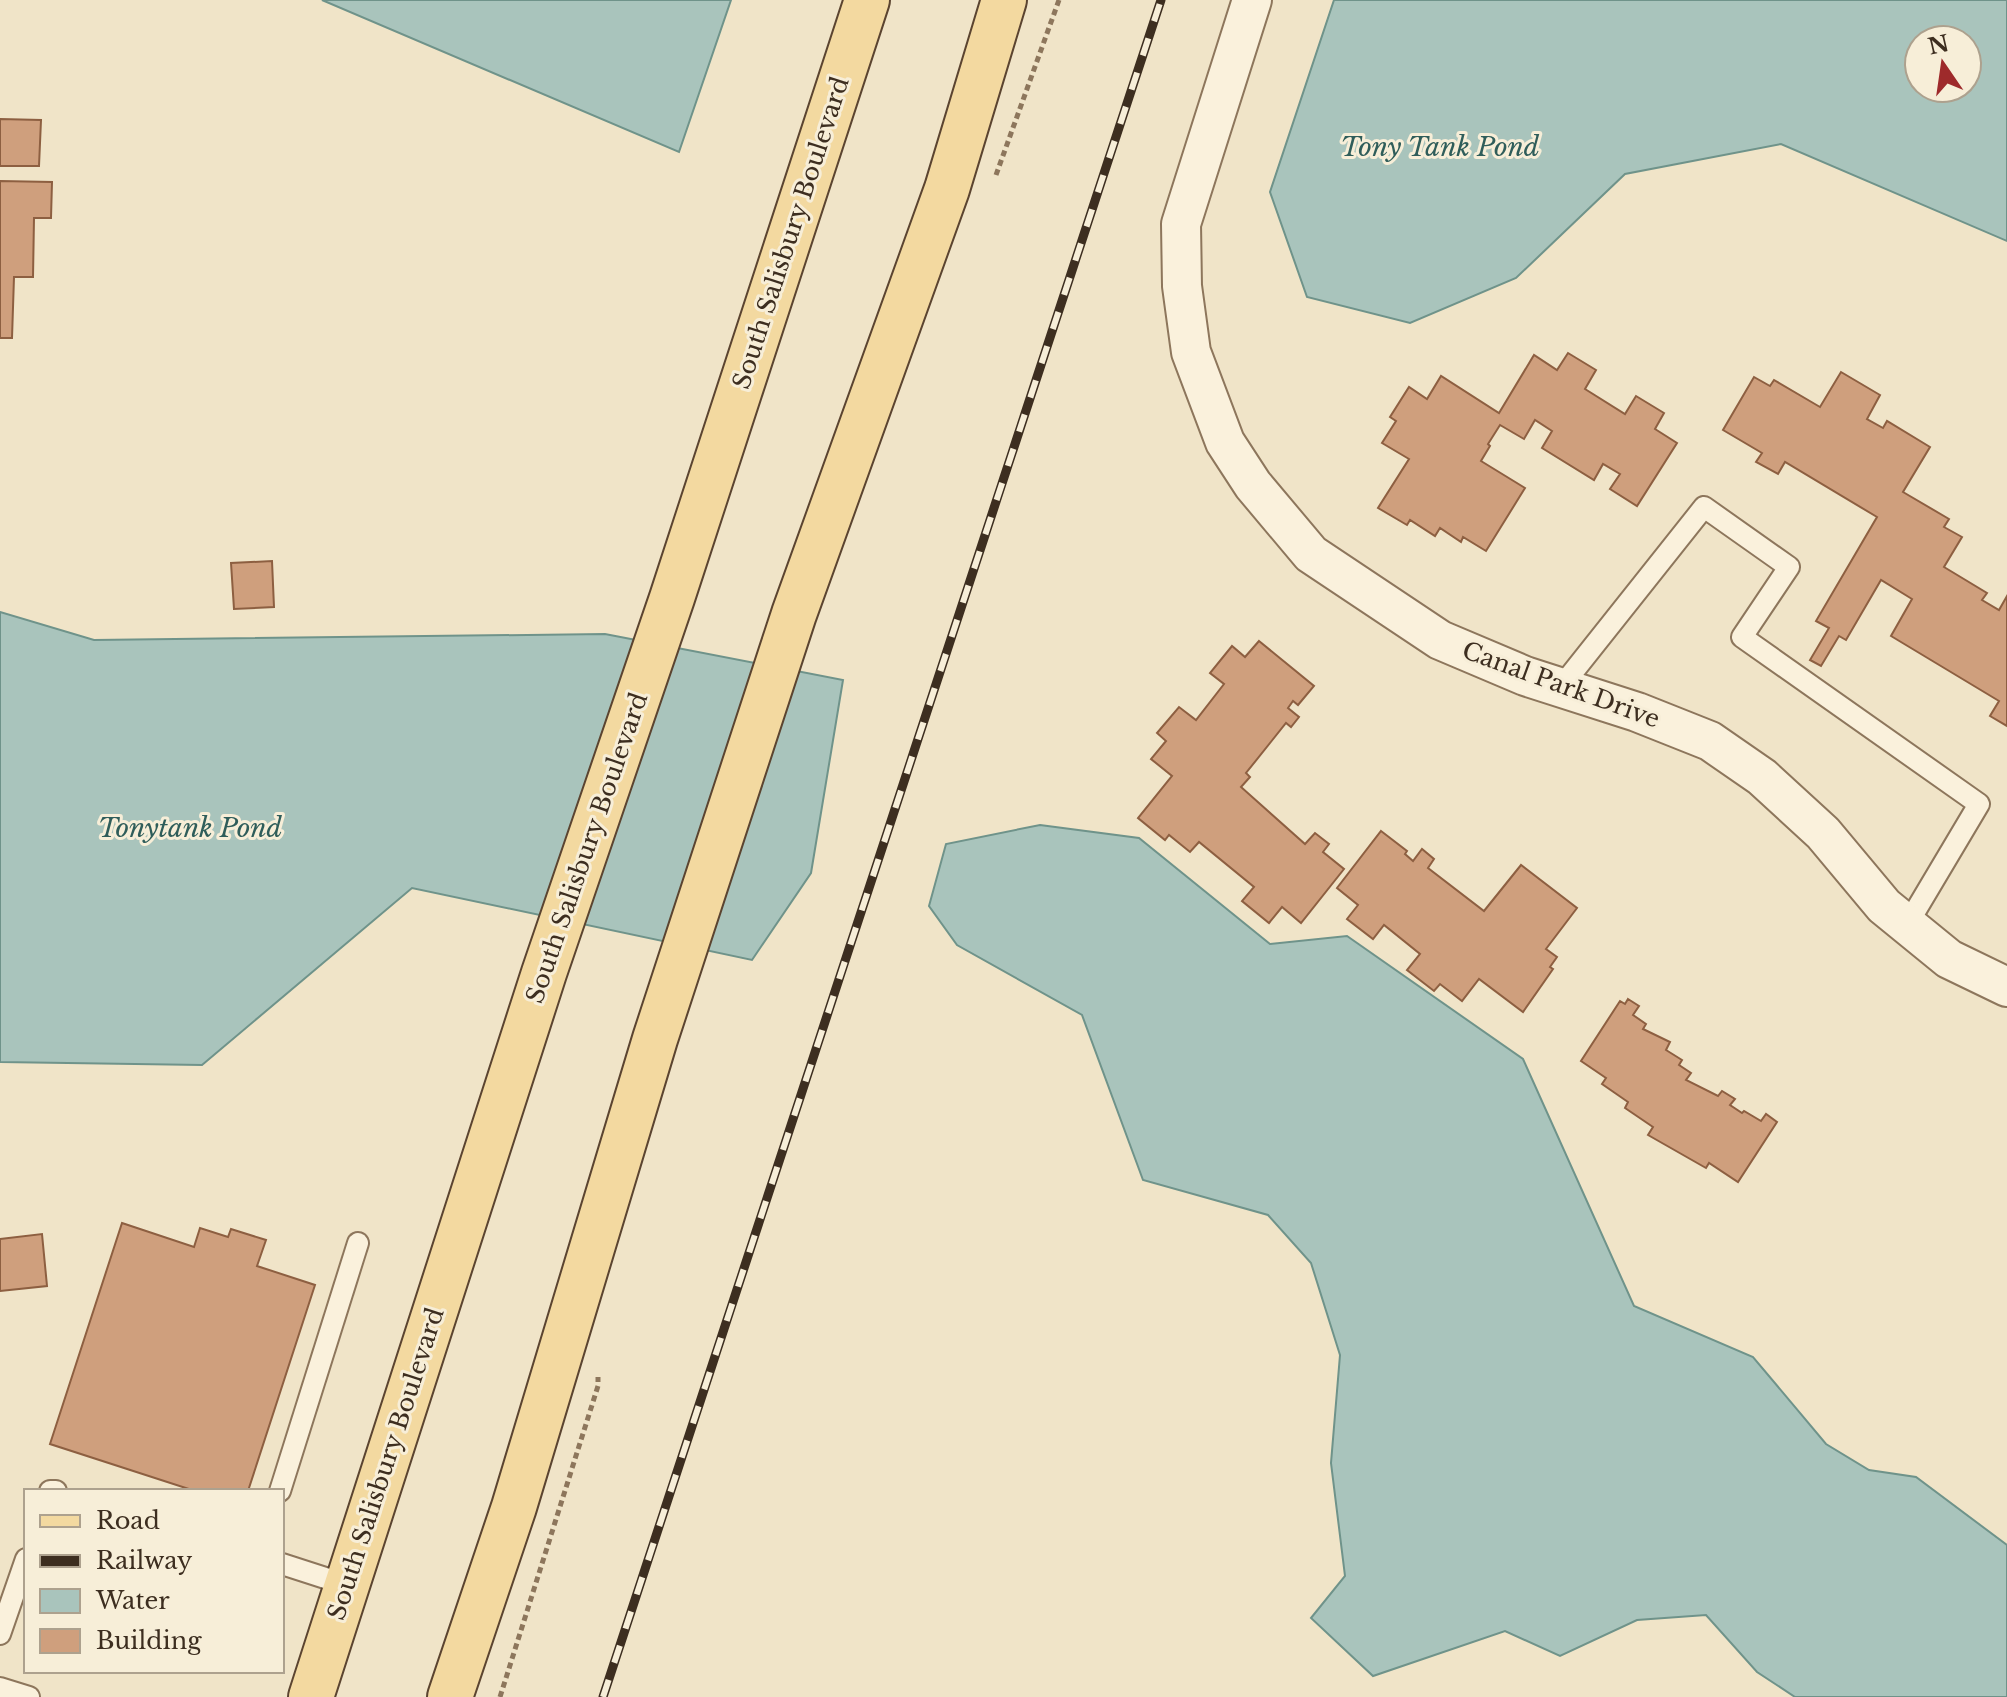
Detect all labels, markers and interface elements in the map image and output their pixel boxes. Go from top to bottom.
north arrow [1903,24,1983,104]
text: N [1925,29,1952,60]
street label: South Salisbury Boulevard [726,73,855,393]
water label: Tony Tank Pond [1341,131,1540,163]
street label: Canal Park Drive [1459,635,1664,734]
street label: South Salisbury Boulevard [520,689,653,1007]
water label: Tonytank Pond [98,812,283,844]
street label: South Salisbury Boulevard [321,1304,450,1624]
legend [24,1489,284,1673]
text: Road [96,1506,160,1535]
text: Railway [96,1546,193,1575]
text: Water [95,1586,170,1615]
text: Building [96,1626,202,1655]

